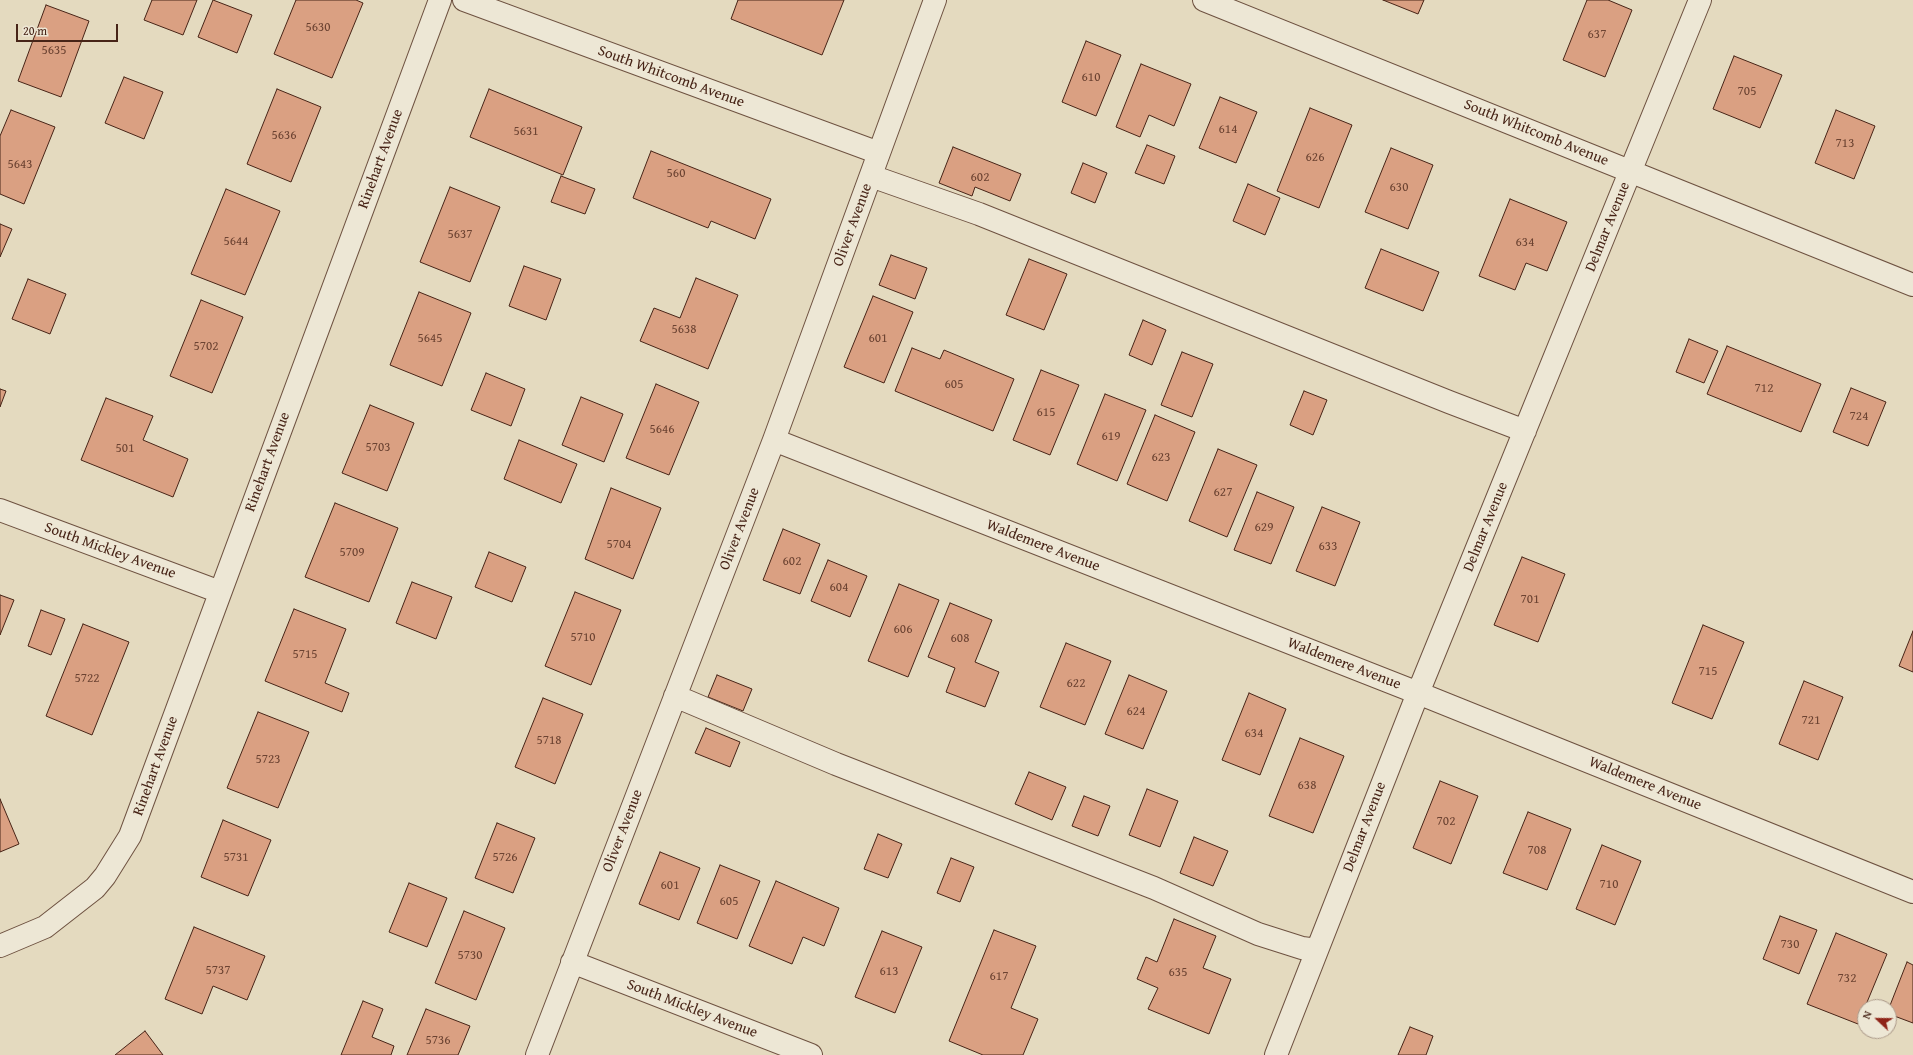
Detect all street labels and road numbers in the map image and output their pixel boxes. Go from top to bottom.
street label: South Whitcomb Avenue [595,42,747,112]
street label: South Whitcomb Avenue [1461,96,1611,170]
street label: Rinehart Avenue [355,107,407,211]
street label: Delmar Avenue [1582,179,1634,275]
street label: Oliver Avenue [830,181,876,269]
street label: Rinehart Avenue [242,410,294,514]
street label: Delmar Avenue [1460,479,1512,575]
street label: Oliver Avenue [716,485,764,573]
street label: Waldemere Avenue [984,516,1102,576]
street label: South Mickley Avenue [42,519,178,583]
street label: Waldemere Avenue [1285,634,1403,694]
street label: Rinehart Avenue [130,714,182,818]
street label: Waldemere Avenue [1586,753,1704,815]
street label: Delmar Avenue [1340,779,1390,875]
street label: Oliver Avenue [599,787,647,875]
street label: South Mickley Avenue [624,976,760,1042]

